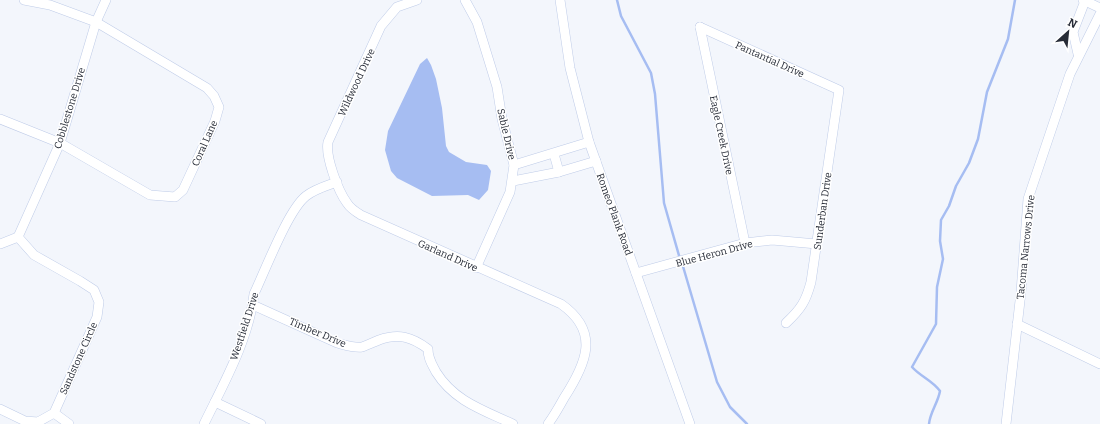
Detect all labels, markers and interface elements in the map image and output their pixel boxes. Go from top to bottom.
north arrow [1048,12,1088,52]
text: N [1066,16,1079,31]
street label: Pantantial Drive [733,39,806,81]
street label: Wildwood Drive [336,47,378,118]
street label: Cobblestone Drive [52,66,88,150]
street label: Eagle Creek Drive [707,94,735,176]
street label: Sable Drive [494,108,518,161]
street label: Coral Lane [189,119,220,168]
street label: Romeo Plank Road [594,172,635,257]
street label: Sunderban Drive [812,172,834,251]
street label: Tacoma Narrows Drive [1015,194,1037,300]
street label: Garland Drive [416,237,479,274]
street label: Blue Heron Drive [675,238,754,270]
street label: Westfield Drive [228,291,262,362]
street label: Timber Drive [287,316,348,350]
street label: Sandstone Circle [58,320,100,396]

